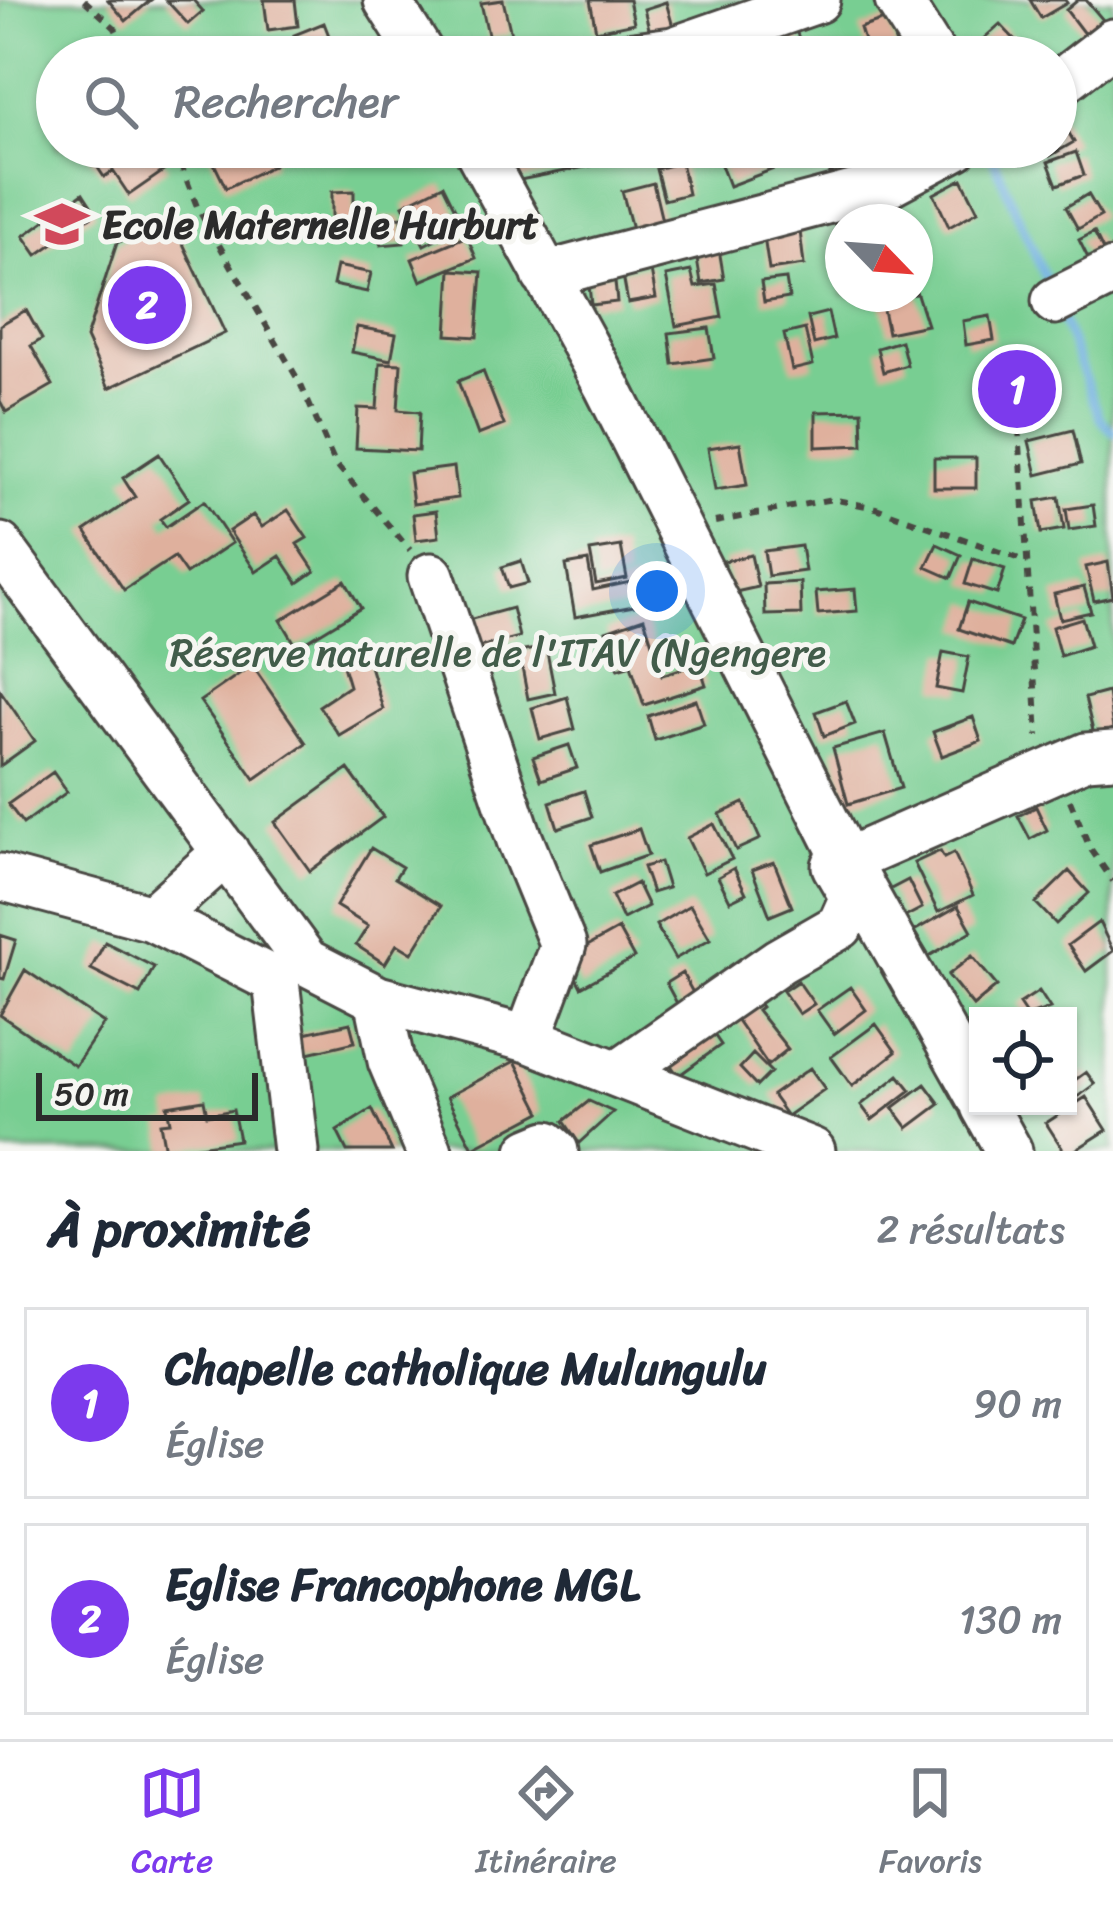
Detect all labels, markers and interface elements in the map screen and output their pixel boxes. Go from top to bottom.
search box [36,36,1077,168]
text: Rechercher [174,62,398,142]
icon: search [78,69,144,135]
place label: Ecole Maternelle Hurburt [102,190,539,259]
school or university icon: Ecole Maternelle Hurburt [33,195,91,253]
north arrow [825,204,933,312]
pin: 2 [108,260,186,350]
pin: 1 [978,344,1056,434]
your location [627,561,687,621]
park label: Réserve naturelle de l'ITAV (Ngengere [170,618,826,687]
map controls [969,1007,1077,1115]
button: locate [969,1007,1077,1115]
text: 50 m [54,1065,129,1123]
scale bar [36,1067,258,1120]
text: À proximité [48,1184,310,1274]
text: 2 résultats [877,1195,1065,1264]
text: Chapelle catholique Mulungulu [165,1329,767,1409]
text: 1 [82,1369,98,1438]
text: 90 m [973,1369,1062,1438]
text: Église [165,1409,264,1478]
text: Eglise Francophone MGL [165,1545,640,1625]
text: 2 [79,1585,101,1654]
text: 130 m [959,1585,1062,1654]
text: Église [165,1625,264,1694]
tab: Carte [131,1760,213,1890]
tab: Itinéraire [476,1760,617,1890]
tab: Favoris [879,1760,982,1890]

